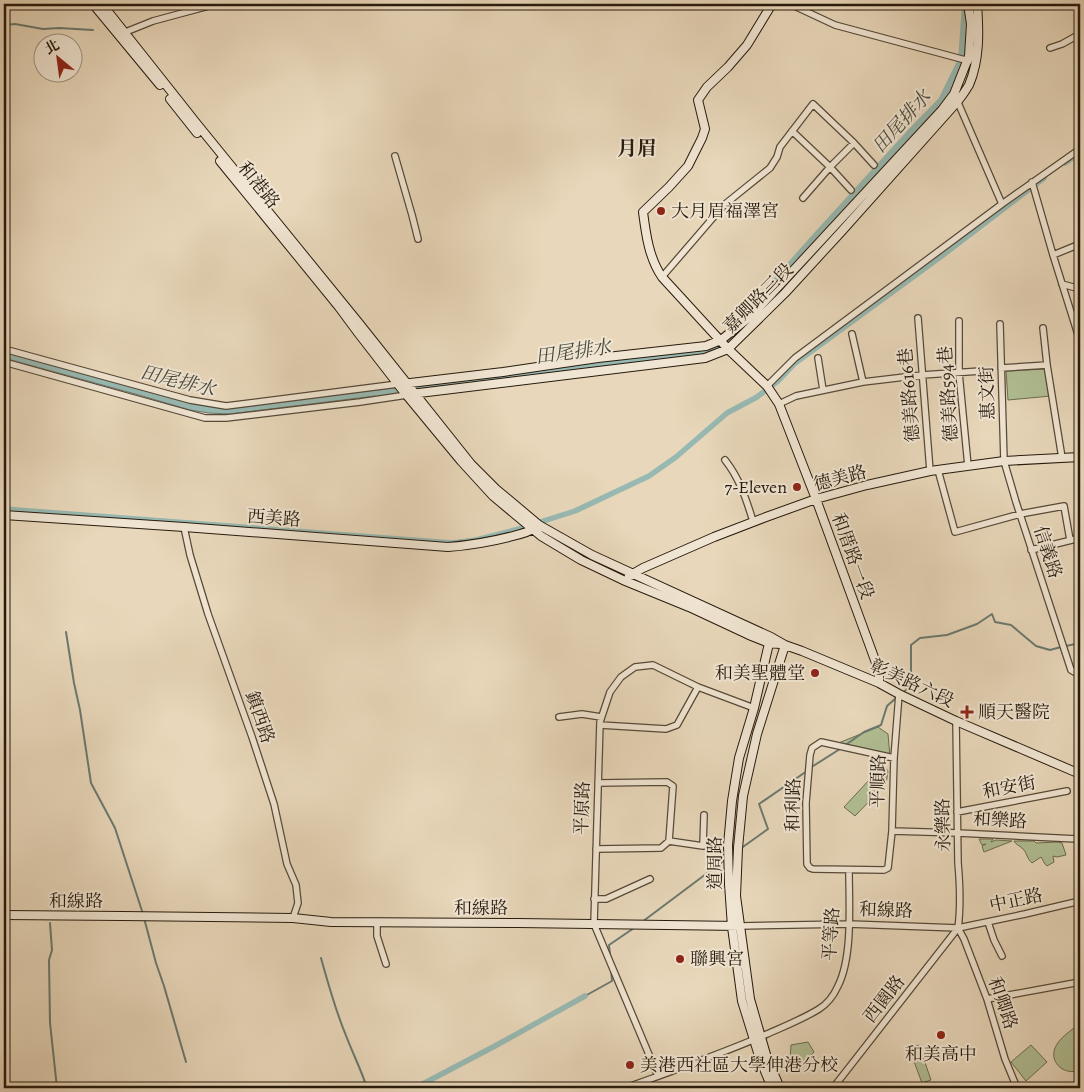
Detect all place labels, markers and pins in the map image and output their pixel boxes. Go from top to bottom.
place label: 大月眉福澤宮 [671,199,779,223]
marker: 大月眉福澤宮 [655,205,667,217]
place label: 7-Eleven [724,475,787,499]
marker: 7-Eleven [791,481,803,493]
place label: 和美聖體堂 [715,661,805,685]
marker: 和美聖體堂 [809,667,821,679]
place label: 順天醫院 [978,700,1050,724]
marker: 順天醫院 [960,705,974,719]
place label: 聯興宮 [690,947,744,971]
marker: 聯興宮 [674,953,686,965]
marker: 和美高中 [935,1029,947,1041]
place label: 和美高中 [905,1042,977,1066]
place label: 美港西社區大學伸港分校 [640,1053,838,1077]
marker: 美港西社區大學伸港分校 [624,1059,636,1071]

